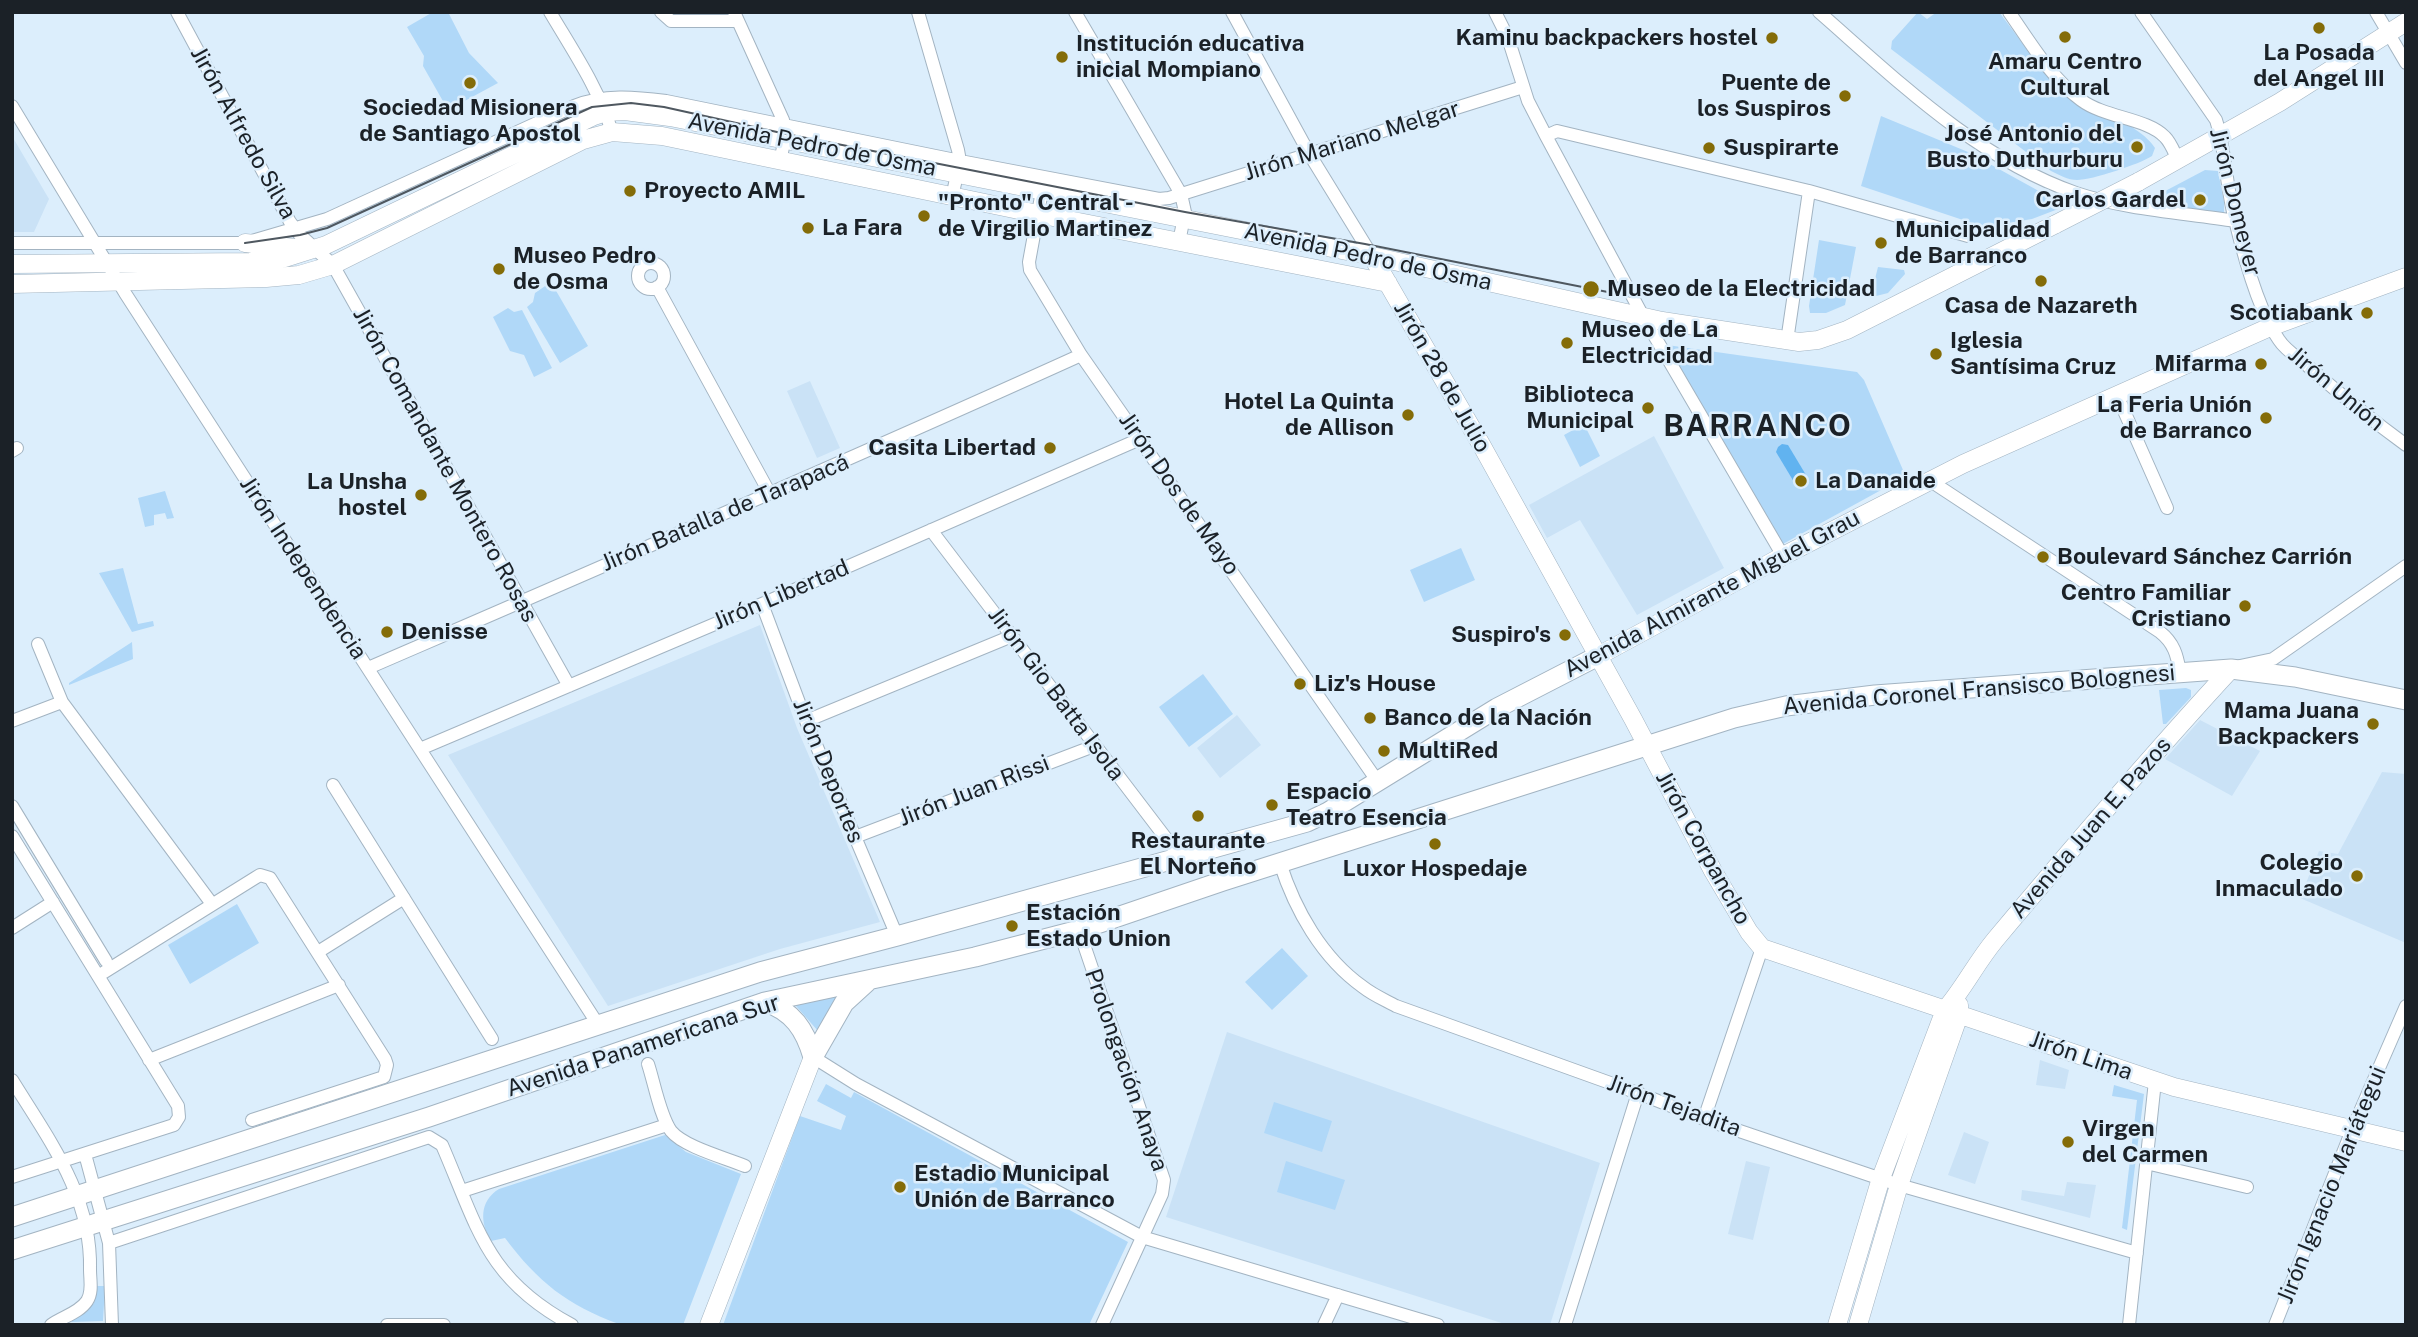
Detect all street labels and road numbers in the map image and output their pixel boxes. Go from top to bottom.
street label: Jirón Alfredo Silva [184,42,302,224]
street label: Jirón Mariano Melgar [1241,95,1463,187]
street label: Avenida Pedro de Osma [685,107,939,183]
street label: Jirón Domeyer [2203,125,2267,279]
street label: Avenida Pedro de Osma [1242,217,1494,297]
street label: Jirón 28 de Julio [1388,297,1496,457]
street label: Jirón Comandante Montero Rosas [347,303,543,627]
street label: Jirón Unión [2282,341,2390,437]
street label: Jirón Dos de Mayo [1113,408,1245,580]
street label: Jirón Batalla de Tarapacá [597,448,853,578]
street label: Jirón Independencia [233,471,373,665]
street label: Avenida Almirante Miguel Grau [1559,504,1865,684]
street label: Jirón Libertad [709,554,853,636]
street label: Jirón Gio Batta Isola [982,602,1130,786]
street label: Avenida Coronel Fransisco Bolognesi [1782,659,2176,721]
street label: Jirón Deportes [787,695,869,847]
street label: Avenida Juan E. Pazos [2005,732,2177,924]
street label: Jirón Juan Rissi [895,750,1053,832]
street label: Jirón Corpancho [1649,766,1757,930]
street label: Prolongación Anaya [1078,965,1174,1175]
street label: Avenida Panamericana Sur [503,989,783,1103]
street label: Jirón Lima [2026,1026,2136,1086]
street label: Jirón Ignacio Mariátegui [2272,1062,2392,1308]
street label: Jirón Tejadita [1603,1069,1745,1143]

